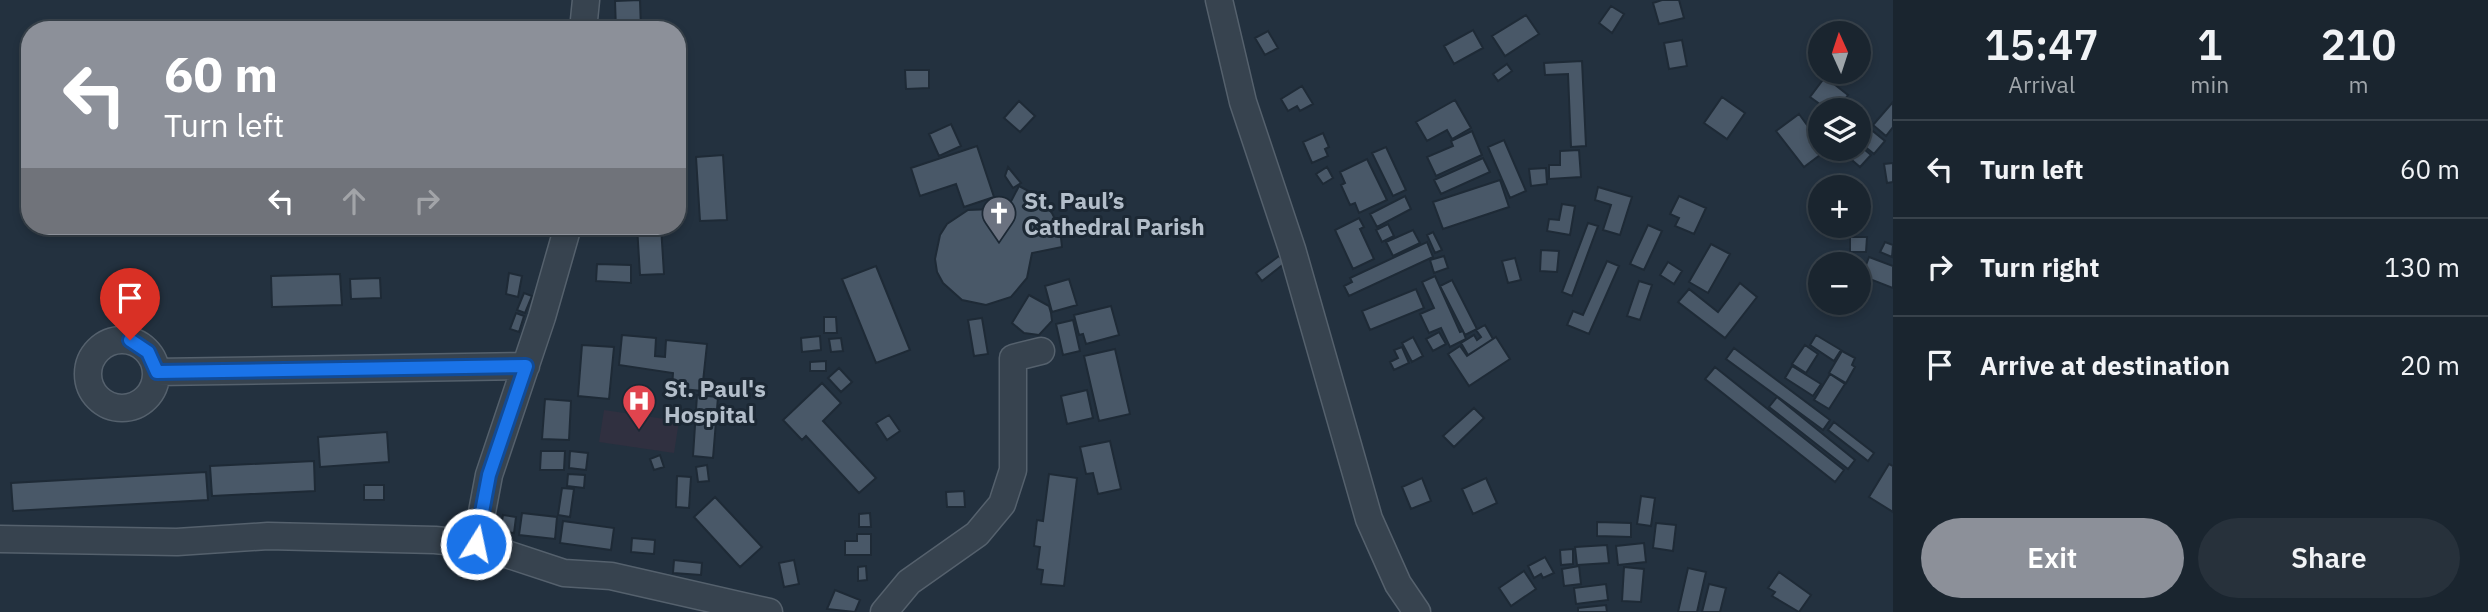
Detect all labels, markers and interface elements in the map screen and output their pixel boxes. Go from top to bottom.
text: 15:47 [1985,17,2099,72]
text: 1 [2197,17,2222,72]
text: 210 [2321,17,2396,72]
north arrow [1808,21,1871,84]
map controls [1808,21,1871,315]
text: 60 m [164,42,278,105]
icon: left [49,49,140,140]
text: Arrival [2008,69,2075,99]
text: min [2190,69,2229,99]
text: m [2349,69,2369,99]
button: layers [1808,98,1871,161]
text: Turn left [164,104,284,146]
icon: left [1921,150,1959,188]
text: Turn left [1980,152,2083,186]
text: 60 m [2400,152,2460,186]
button: + [1808,175,1871,238]
icon: left [262,182,300,220]
icon: ahead [335,182,373,220]
icon: right [408,182,446,220]
place label: St. Paul’s Cathedral Parish [1024,185,1205,241]
church icon: St. Paul’s Cathedral Parish [980,194,1018,243]
icon: right [1921,248,1959,286]
text: Turn right [1980,250,2099,284]
text: 130 m [2384,250,2460,284]
button: − [1808,252,1871,315]
pin [100,268,160,340]
icon: arrive [111,279,149,317]
icon: arrive [1921,346,1959,384]
text: Arrive at destination [1980,348,2230,382]
text: 20 m [2400,348,2460,382]
place label: St. Paul's Hospital [664,373,766,429]
hospital icon: St. Paul's Hospital [620,382,658,431]
position arrow [439,507,513,581]
button: Exit [1921,518,2184,598]
button: Share [2198,518,2460,598]

